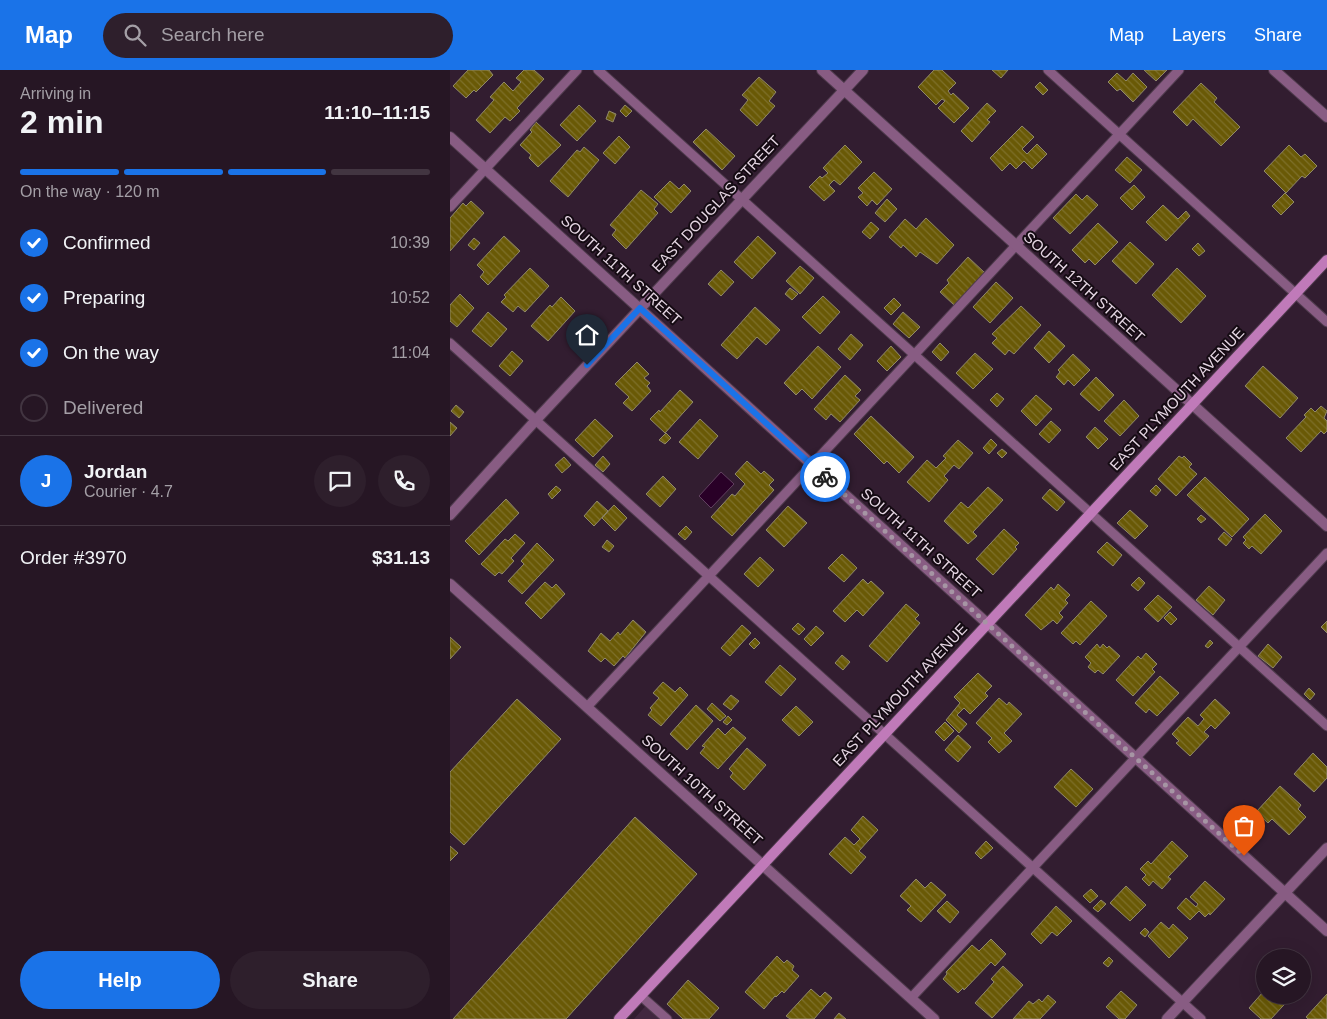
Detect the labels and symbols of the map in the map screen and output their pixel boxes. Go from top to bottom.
street label: EAST DOUGLAS STREET [648,132,783,275]
street label: SOUTH 11TH STREET [558,211,685,328]
street label: SOUTH 12TH STREET [1020,228,1148,345]
pin [566,314,608,365]
street label: EAST PLYMOUTH AVENUE [1106,324,1247,474]
courier [800,452,850,502]
street label: SOUTH 11TH STREET [858,484,985,601]
street label: EAST PLYMOUTH AVENUE [829,620,970,770]
street label: SOUTH 10TH STREET [638,731,766,848]
pin [1223,805,1265,856]

